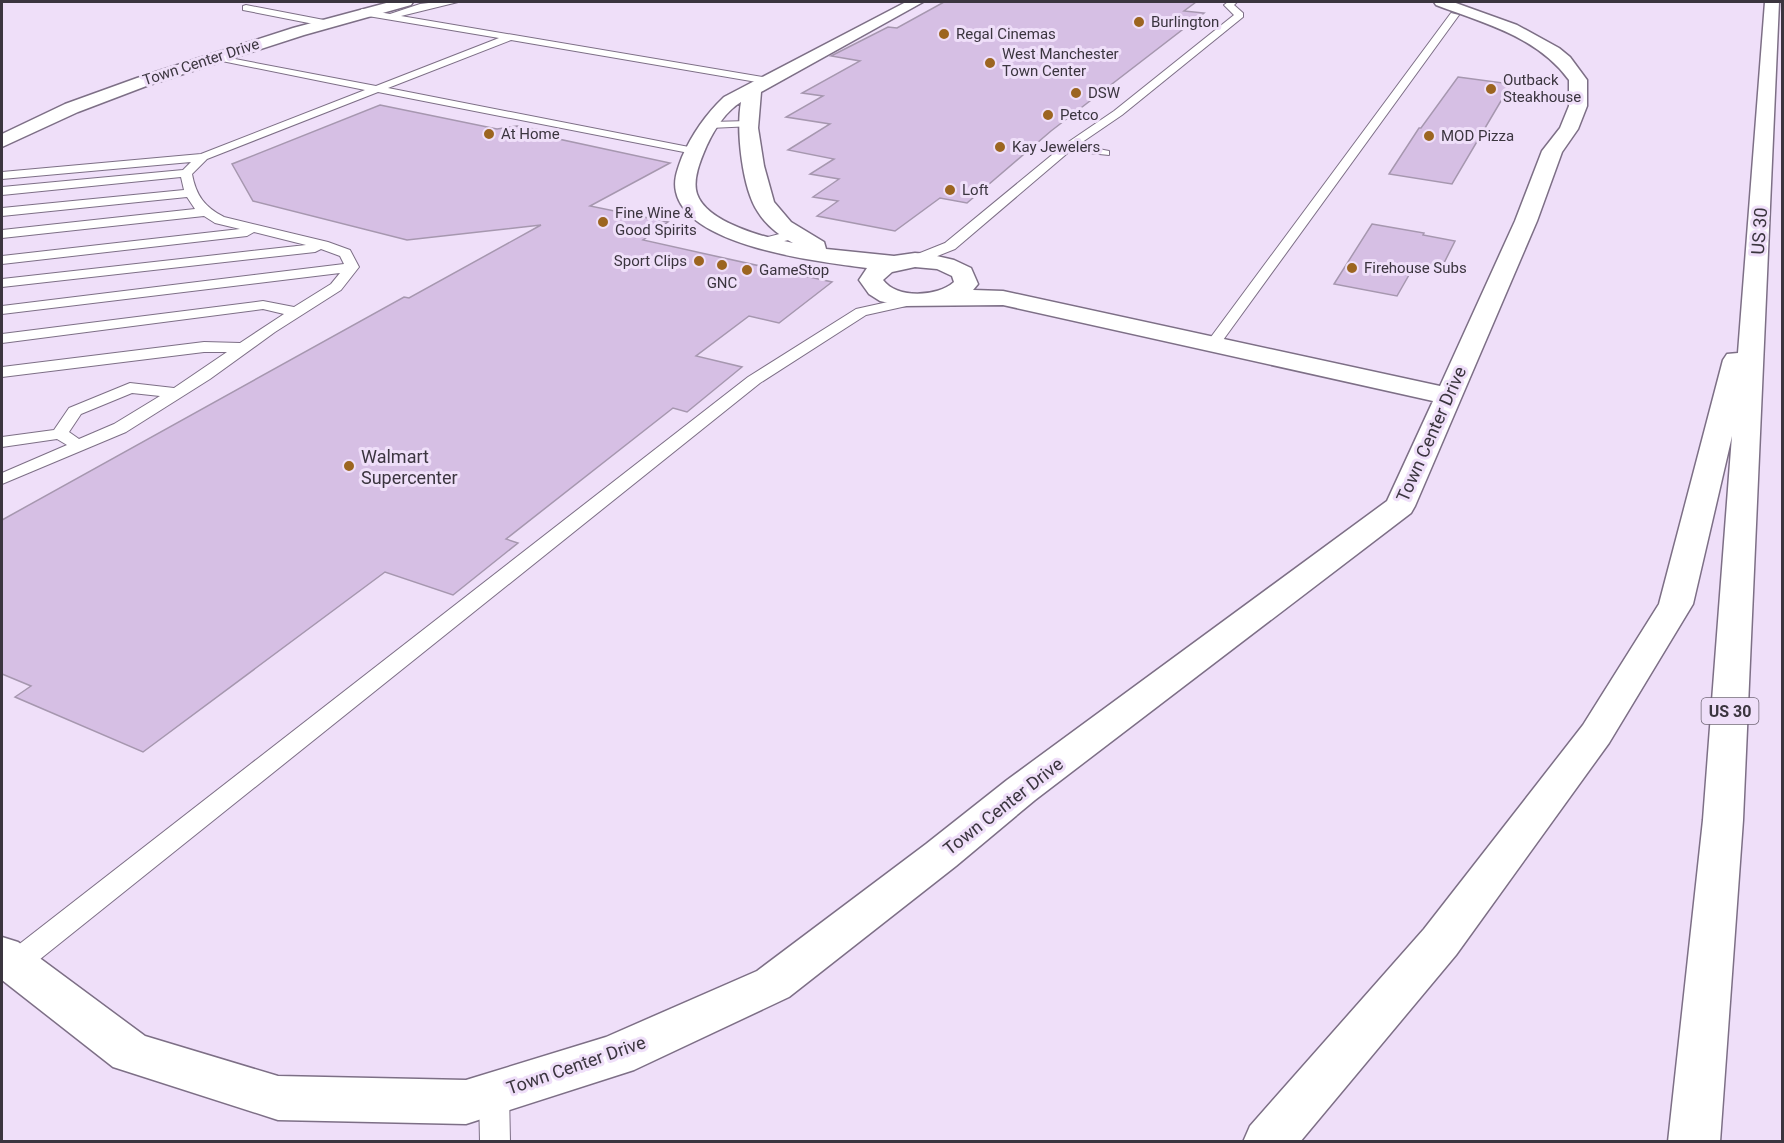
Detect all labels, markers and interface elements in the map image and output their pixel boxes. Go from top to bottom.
place label: Burlington [1151,13,1219,31]
marker: Burlington [1132,15,1146,29]
place label: Regal Cinemas [956,25,1056,43]
marker: Regal Cinemas [937,27,951,41]
street label: Town Center Drive [140,35,262,89]
place label: West Manchester Town Center [1002,45,1119,80]
marker: West Manchester Town Center [983,56,997,70]
place label: Outback Steakhouse [1503,71,1581,106]
marker: Outback Steakhouse [1484,82,1498,96]
place label: DSW [1088,84,1120,102]
marker: DSW [1069,86,1083,100]
place label: Petco [1060,106,1099,124]
marker: Petco [1041,108,1055,122]
place label: At Home [501,125,560,143]
marker: At Home [482,127,496,141]
place label: MOD Pizza [1441,127,1514,145]
marker: MOD Pizza [1422,129,1436,143]
place label: Kay Jewelers [1012,138,1100,156]
marker: Kay Jewelers [993,140,1007,154]
place label: Loft [962,181,989,199]
marker: Loft [943,183,957,197]
place label: Fine Wine & Good Spirits [615,204,697,239]
street label: US 30 [1747,207,1771,255]
marker: Fine Wine & Good Spirits [596,215,610,229]
place label: Sport Clips [614,252,687,270]
marker: Sport Clips [692,254,706,268]
marker: GNC [715,258,729,272]
place label: Firehouse Subs [1364,259,1467,277]
place label: GameStop [759,261,829,279]
marker: Firehouse Subs [1345,261,1359,275]
marker: GameStop [740,263,754,277]
place label: GNC [707,274,738,292]
street label: Town Center Drive [1392,363,1470,505]
place label: Walmart Supercenter [361,446,458,488]
marker: Walmart Supercenter [342,459,356,473]
road number: US 30 [1702,698,1758,724]
street label: Town Center Drive [939,753,1067,859]
street label: Town Center Drive [504,1031,648,1099]

